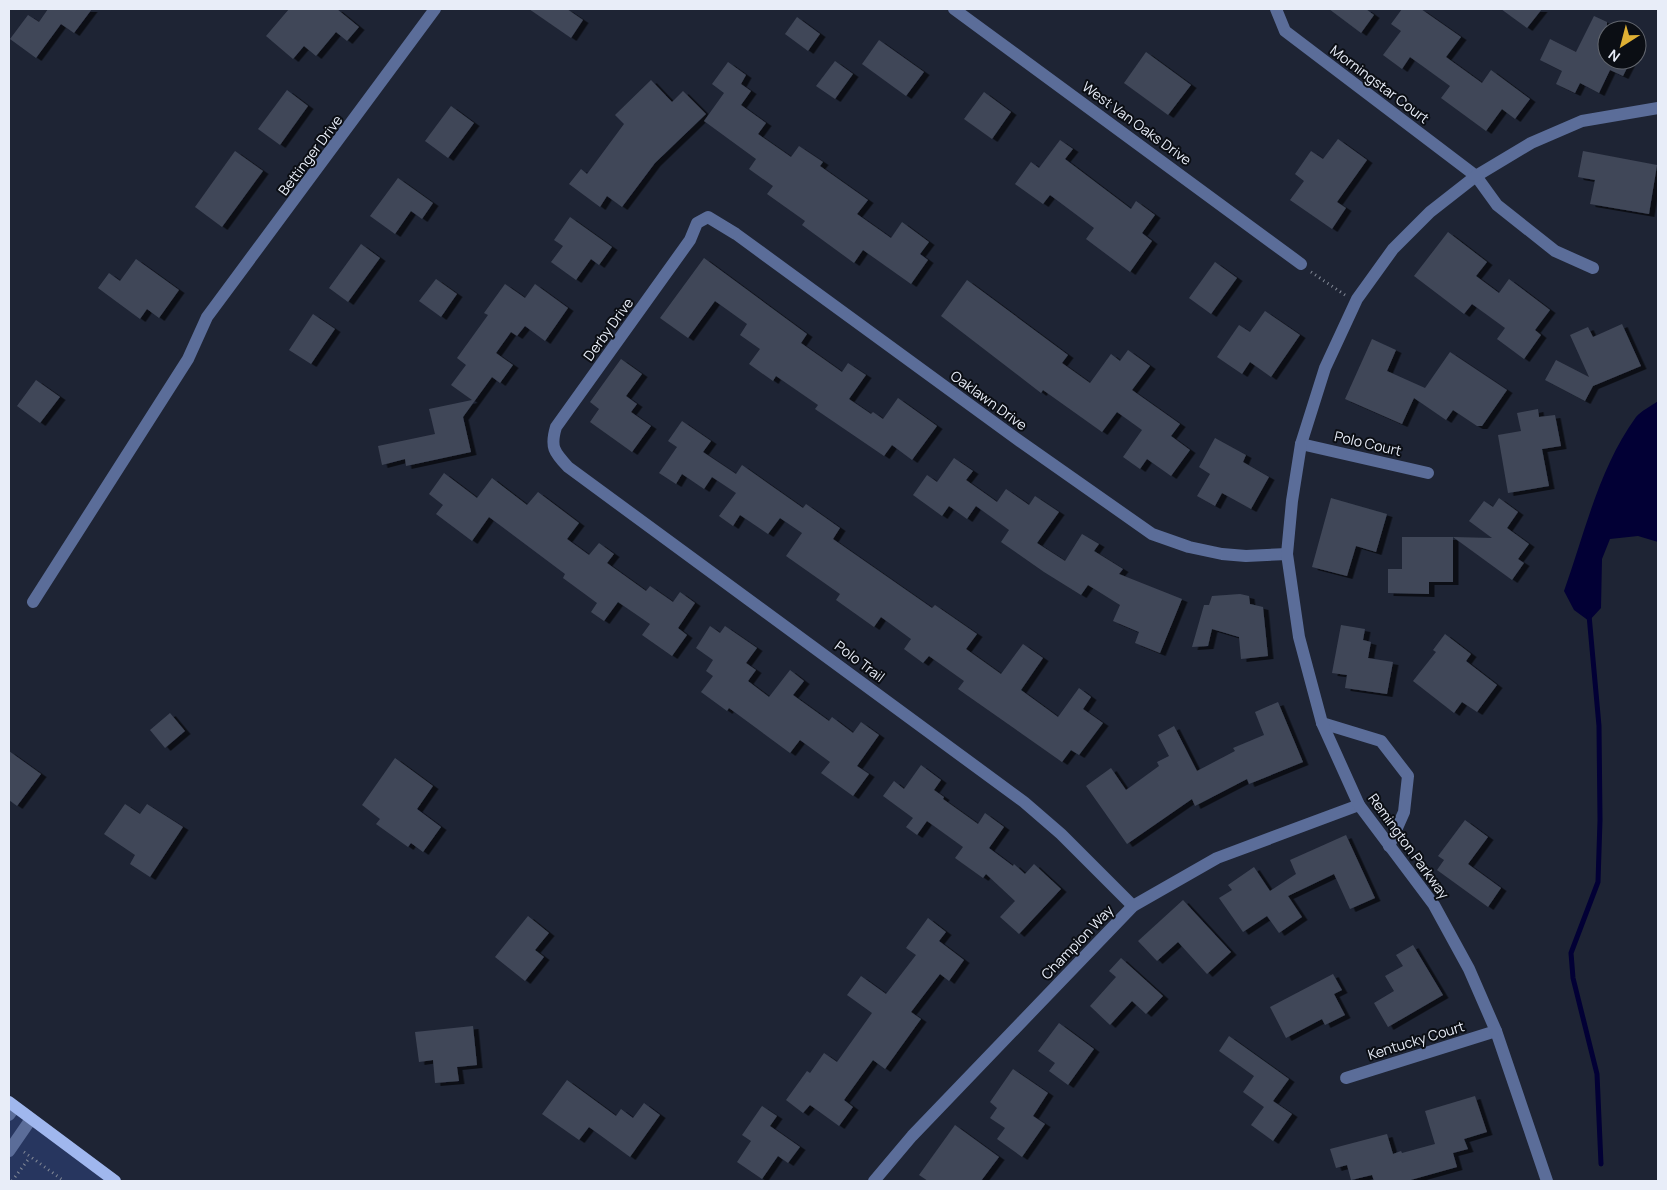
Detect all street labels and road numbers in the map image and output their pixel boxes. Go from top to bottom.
street label: Morningstar Court [1327,41,1434,128]
street label: West Van Oaks Drive [1079,77,1195,169]
street label: Bettinger Drive [274,111,346,199]
street label: Derby Drive [579,294,637,364]
street label: Oaklawn Drive [947,366,1031,434]
street label: Polo Court [1333,426,1404,460]
street label: Polo Trail [831,636,889,686]
street label: Remington Parkway [1364,789,1454,903]
street label: Champion Way [1037,900,1118,983]
street label: Kentucky Court [1365,1016,1467,1064]

